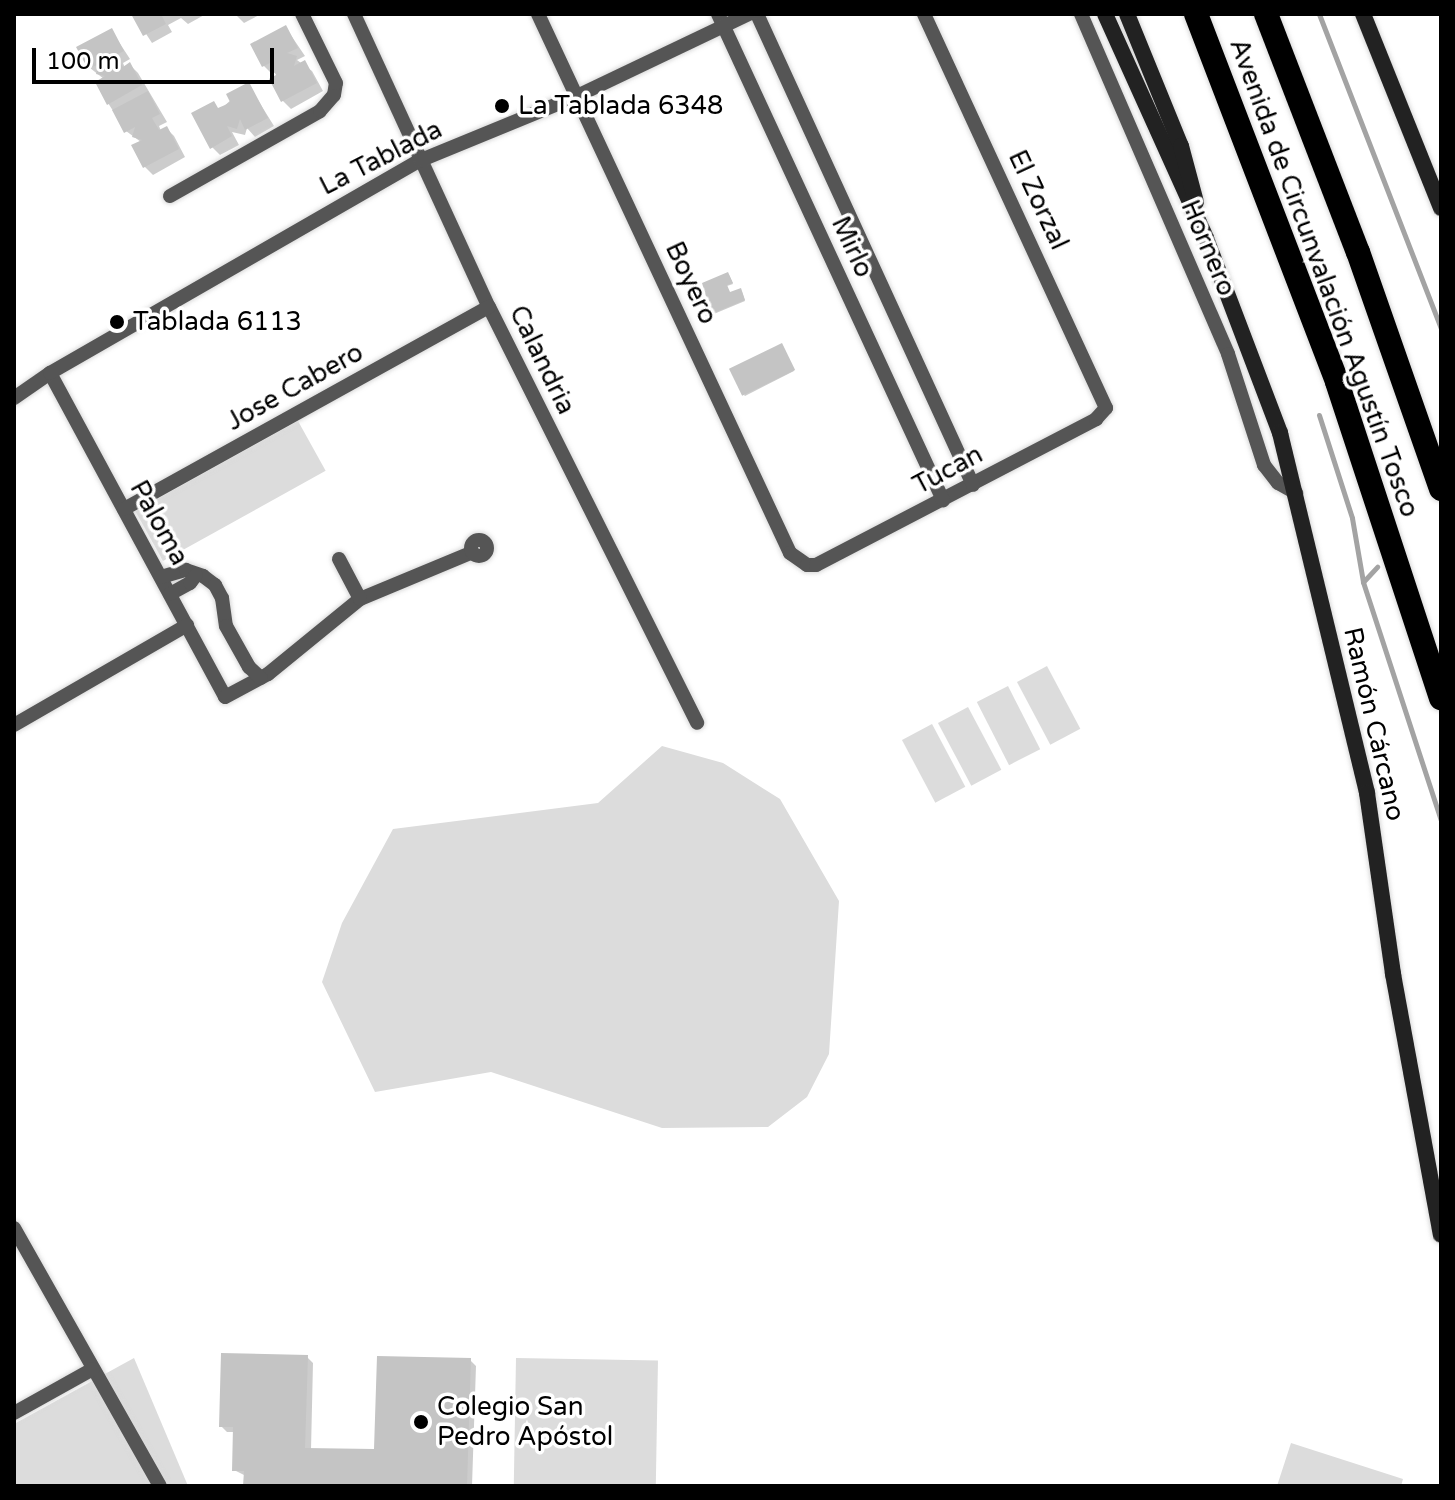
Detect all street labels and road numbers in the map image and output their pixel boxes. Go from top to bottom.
street label: Avenida de Circunvalación Agustín Tosco [1223,34,1425,522]
street label: La Tablada [315,114,447,202]
street label: El Zorzal [1001,145,1075,255]
street label: Hornero [1174,195,1242,301]
street label: Mirlo [824,212,880,282]
street label: Boyero [658,237,724,329]
street label: Calandria [502,301,582,419]
street label: Jose Cabero [221,337,369,437]
street label: Tucan [908,439,988,501]
street label: Paloma [123,475,195,571]
street label: Ramón Cárcano [1337,624,1411,824]

